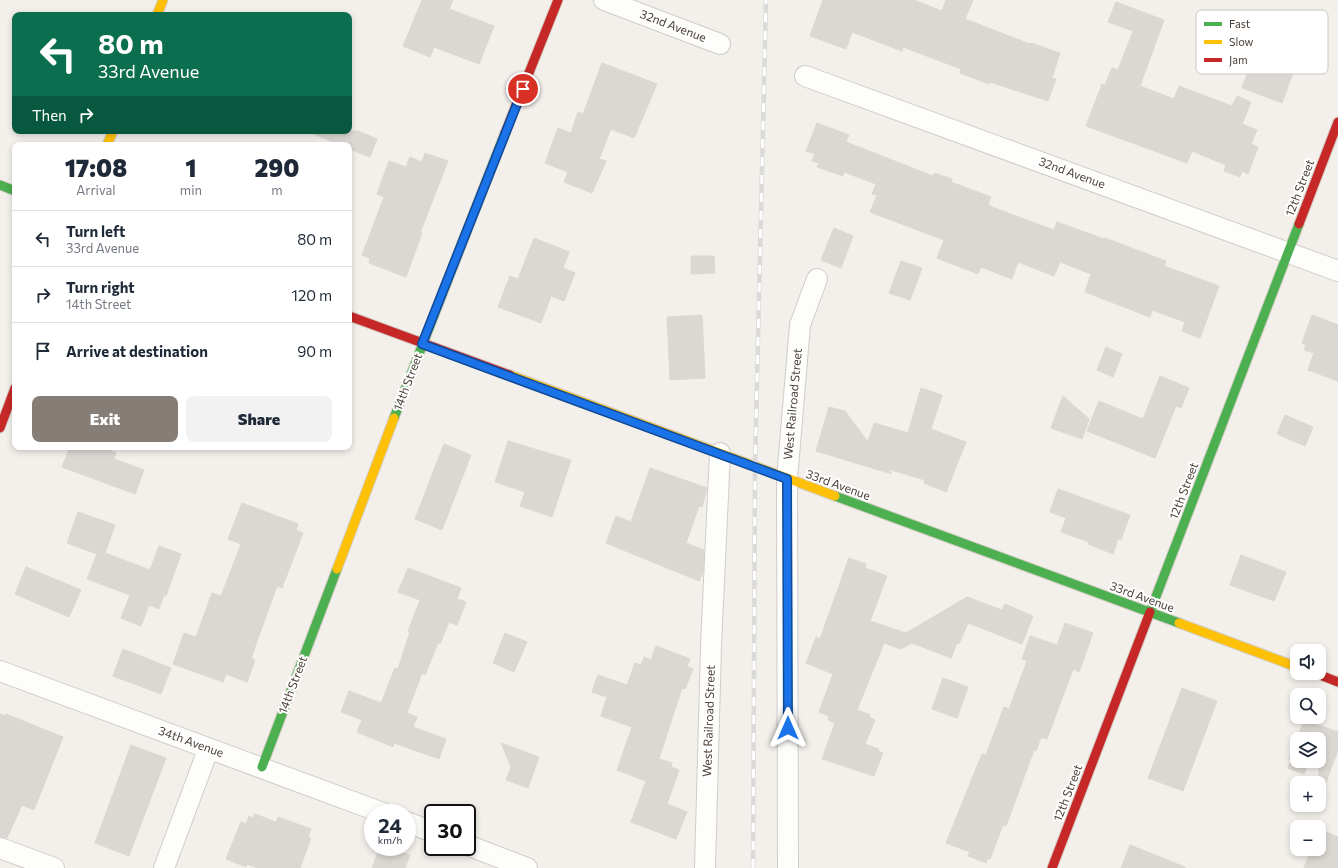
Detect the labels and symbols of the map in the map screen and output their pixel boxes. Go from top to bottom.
street label: 32nd Avenue [638,6,708,44]
legend [1196,10,1328,74]
text: Fast [1229,17,1251,30]
text: Slow [1229,35,1254,48]
text: Jam [1229,53,1248,67]
pin [506,72,540,106]
street label: 32nd Avenue [1037,154,1107,191]
street label: 12th Street [1282,157,1316,218]
street label: West Railroad Street [780,347,804,460]
street label: 14th Street [390,351,424,412]
street label: 12th Street [1166,460,1200,521]
street label: 33rd Avenue [804,466,872,502]
street label: 33rd Avenue [1108,578,1176,614]
street label: 14th Street [275,654,309,715]
street label: West Railroad Street [699,665,717,777]
position arrow [767,707,809,749]
street label: 34th Avenue [157,723,226,759]
street label: 12th Street [1050,762,1084,823]
speed limit sign: 30 [424,804,476,856]

